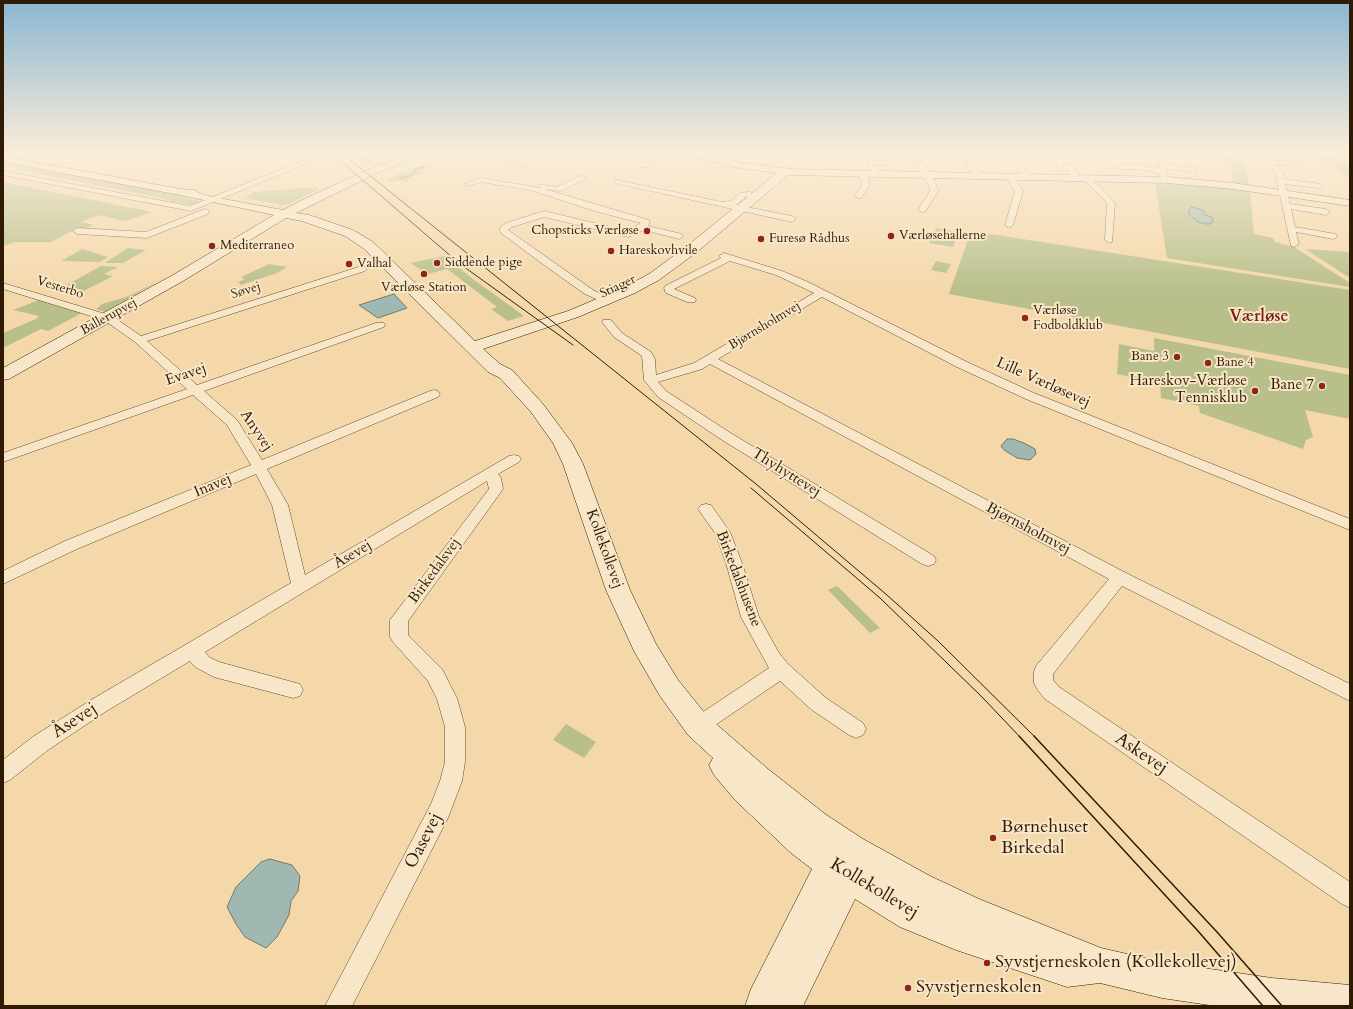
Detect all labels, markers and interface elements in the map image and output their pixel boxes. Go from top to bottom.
place label: Chopsticks Værløse [531,223,639,239]
marker: Chopsticks Værløse [642,226,652,236]
place label: Værløsehallerne [899,228,986,244]
place label: Furesø Rådhus [769,231,850,247]
marker: Værløsehallerne [886,231,896,241]
marker: Furesø Rådhus [756,234,766,244]
place label: Mediterraneo [220,238,294,254]
marker: Mediterraneo [207,241,217,251]
place label: Hareskovhvile [619,243,698,259]
marker: Hareskovhvile [606,246,616,256]
place label: Siddende pige [445,255,522,271]
place label: Valhal [357,256,392,272]
marker: Siddende pige [432,258,442,268]
marker: Valhal [344,259,354,269]
marker: Værløse Station [419,269,429,279]
street label: Stiager [598,272,638,302]
street label: Vesterbo [35,273,85,303]
street label: Søvej [229,279,263,303]
place label: Værløse Station [381,280,467,296]
street label: Ballerupvej [78,295,140,339]
street label: Bjørnsholmvej [726,298,804,354]
place label: Værløse Fodboldklub [1033,303,1103,334]
district label: Værløse [1230,307,1288,327]
marker: Værløse Fodboldklub [1020,313,1030,323]
place label: Bane 3 [1131,349,1169,365]
marker: Bane 3 [1172,352,1182,362]
street label: Lille Værløsevej [993,354,1093,412]
place label: Bane 4 [1216,355,1254,371]
marker: Bane 4 [1203,358,1213,368]
street label: Evavej [163,360,209,390]
place label: Hareskov-Værløse Tennisklub [1130,373,1247,408]
place label: Bane 7 [1270,377,1314,395]
marker: Bane 7 [1317,381,1327,391]
marker: Hareskov-Værløse Tennisklub [1250,386,1260,396]
street label: Anyvej [236,407,276,455]
street label: Thyhyttevej [748,445,824,501]
street label: Inavej [192,470,234,502]
street label: Bjørnsholmvej [983,499,1073,559]
street label: Kollekollevej [581,507,627,591]
street label: Birkedalshusene [711,528,765,630]
street label: Birkedalsvej [405,535,465,607]
street label: Åsevej [331,537,375,573]
street label: Åsevej [48,699,102,743]
street label: Askevej [1111,729,1171,779]
street label: Oasevej [401,809,447,873]
place label: Børnehuset Birkedal [1001,817,1088,860]
marker: Børnehuset Birkedal [988,833,998,843]
street label: Kollekollevej [826,854,922,924]
place label: Syvstjerneskolen (Kollekollevej) [995,952,1237,974]
marker: Syvstjerneskolen (Kollekollevej) [982,958,992,968]
place label: Syvstjerneskolen [916,977,1042,999]
marker: Syvstjerneskolen [903,983,913,993]

